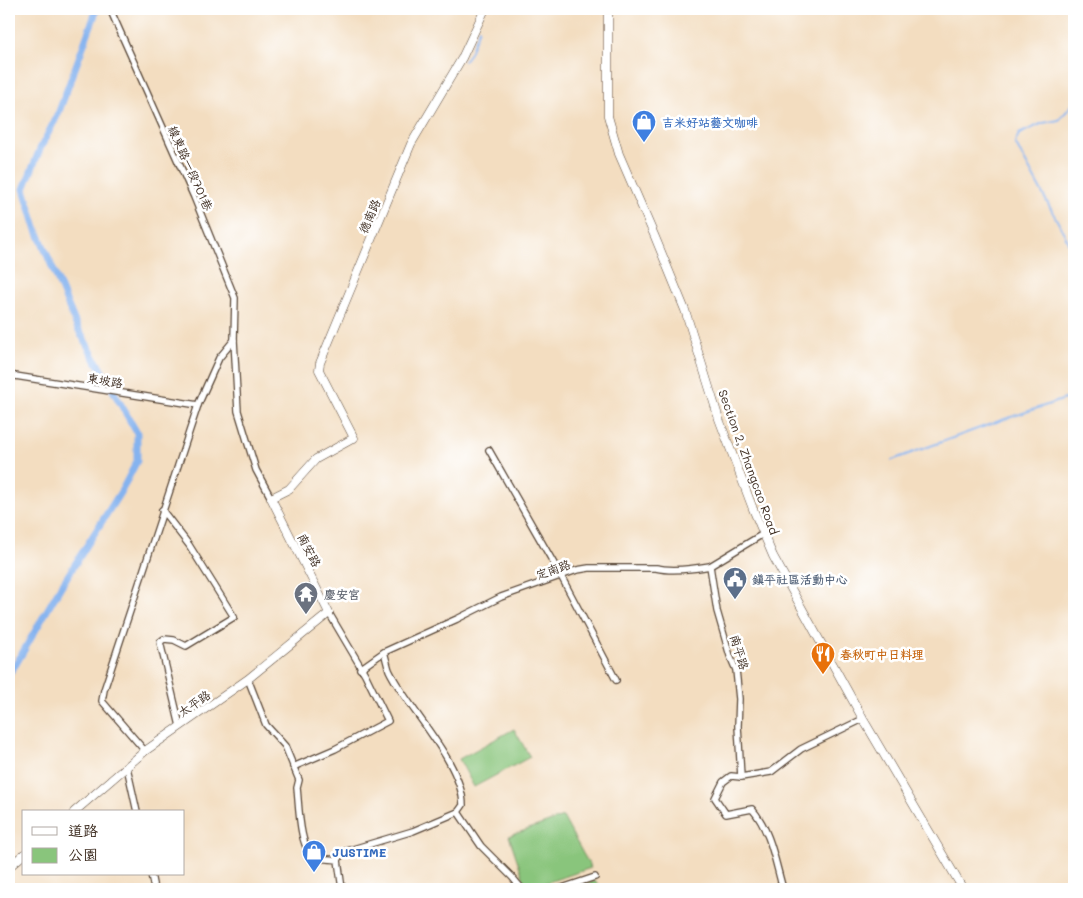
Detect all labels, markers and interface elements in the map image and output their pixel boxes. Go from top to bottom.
shop icon: 吉米好站藝文咖啡 [631,109,657,143]
place label: 吉米好站藝文咖啡 [662,114,758,130]
street label: 線東路一段701巷 [165,123,217,213]
street label: 德南路 [355,196,383,236]
street label: 東坡路 [86,369,124,391]
street label: Section 2, Zhangcao Road [715,387,783,537]
street label: 南安路 [295,530,325,570]
street label: 定南路 [533,555,573,583]
public building icon: 鎮平社區活動中心 [722,566,748,600]
place label: 鎮平社區活動中心 [752,571,848,587]
temple icon: 慶安宮 [293,581,319,615]
place label: 慶安宮 [324,586,360,602]
street label: 南平路 [727,632,753,672]
restaurant icon: 春秋町中日料理 [810,641,836,675]
place label: 春秋町中日料理 [840,646,924,662]
street label: 太平路 [175,686,213,720]
legend [22,810,185,876]
text: 道路 [68,820,98,840]
shop icon: JUSTIME [301,839,327,873]
text: 公園 [68,844,98,864]
place label: JUSTIME [332,844,387,860]

